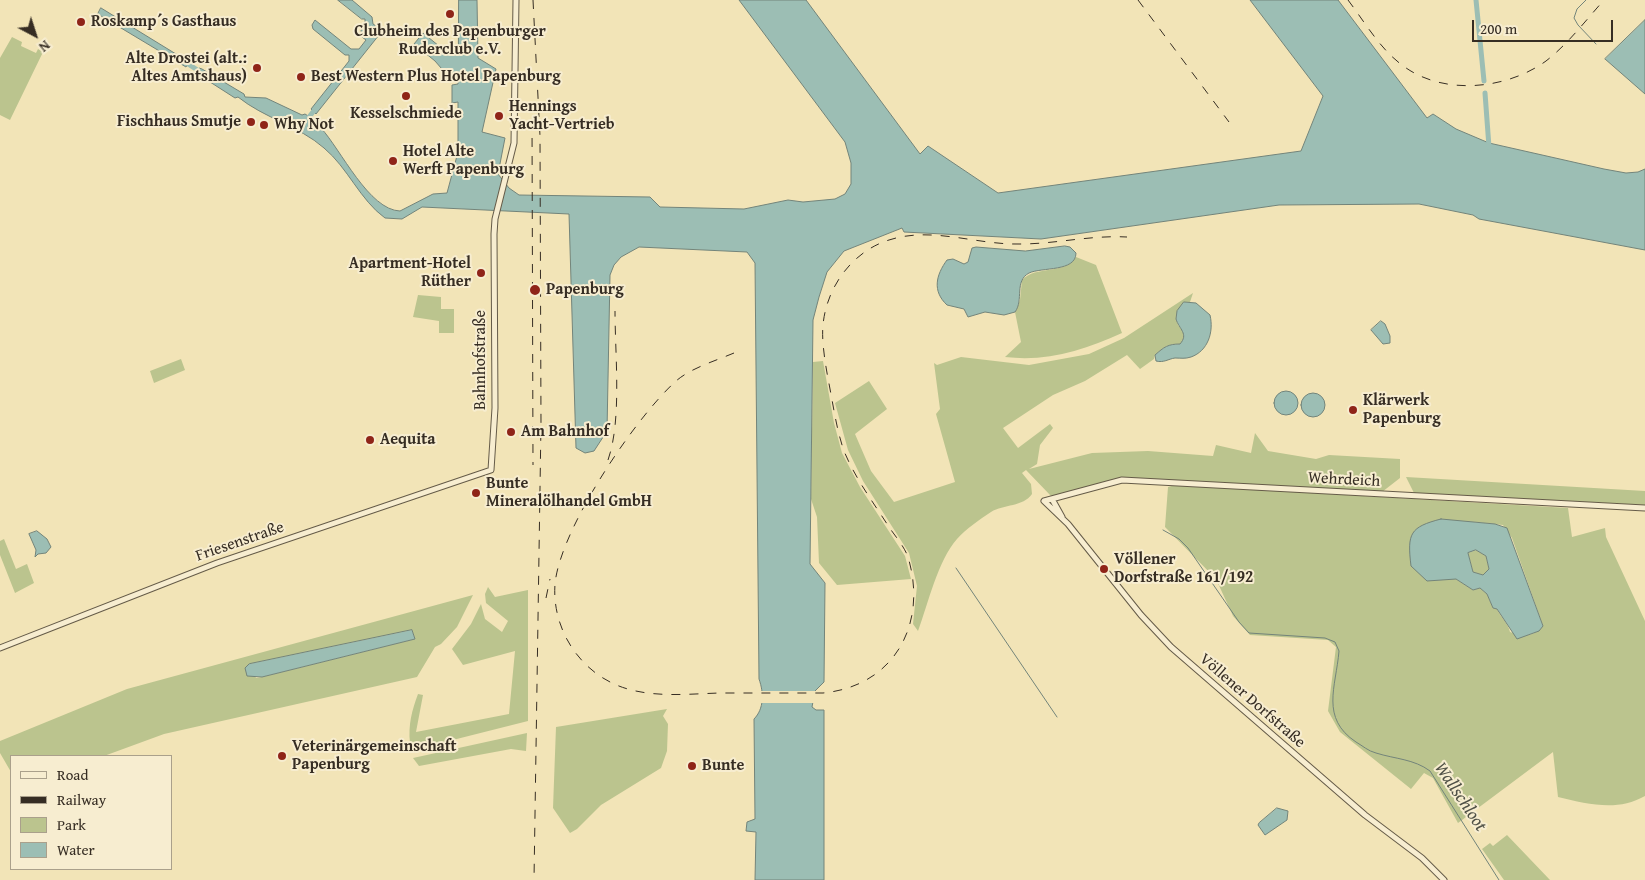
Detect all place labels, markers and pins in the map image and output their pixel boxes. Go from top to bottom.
marker: Clubheim des Papenburger Ruderclub e.V. [444,8,456,20]
place label: Roskamp´s Gasthaus [91,12,236,32]
marker: Roskamp´s Gasthaus [75,16,87,28]
place label: Clubheim des Papenburger Ruderclub e.V. [354,22,546,60]
place label: Alte Drostei (alt.: Altes Amtshaus) [125,49,247,87]
marker: Alte Drostei (alt.: Altes Amtshaus) [251,62,263,74]
place label: Best Western Plus Hotel Papenburg [311,67,561,87]
marker: Best Western Plus Hotel Papenburg [295,71,307,83]
marker: Kesselschmiede [400,90,412,102]
place label: Hennings Yacht-Vertrieb [509,97,615,135]
place label: Kesselschmiede [350,104,462,124]
marker: Hennings Yacht-Vertrieb [493,110,505,122]
place label: Fischhaus Smutje [117,112,241,132]
place label: Why Not [274,115,334,135]
marker: Fischhaus Smutje [245,116,257,128]
marker: Why Not [258,119,270,131]
place label: Hotel Alte Werft Papenburg [403,142,524,180]
marker: Hotel Alte Werft Papenburg [387,155,399,167]
place label: Apartment-Hotel Rüther [349,254,471,292]
marker: Apartment-Hotel Rüther [475,267,487,279]
place label: Papenburg [546,280,624,300]
marker: Papenburg [528,283,542,297]
place label: Klärwerk Papenburg [1363,391,1441,429]
marker: Klärwerk Papenburg [1347,404,1359,416]
place label: Am Bahnhof [521,422,609,442]
marker: Am Bahnhof [505,426,517,438]
place label: Aequita [380,430,435,450]
marker: Aequita [364,434,376,446]
place label: Bunte Mineralölhandel GmbH [486,474,652,512]
marker: Bunte Mineralölhandel GmbH [470,487,482,499]
place label: Völlener Dorfstraße 161/192 [1114,550,1253,588]
marker: Völlener Dorfstraße 161/192 [1098,563,1110,575]
place label: Veterinärgemeinschaft Papenburg [292,737,456,775]
marker: Veterinärgemeinschaft Papenburg [276,750,288,762]
place label: Bunte [702,756,744,776]
marker: Bunte [686,760,698,772]

